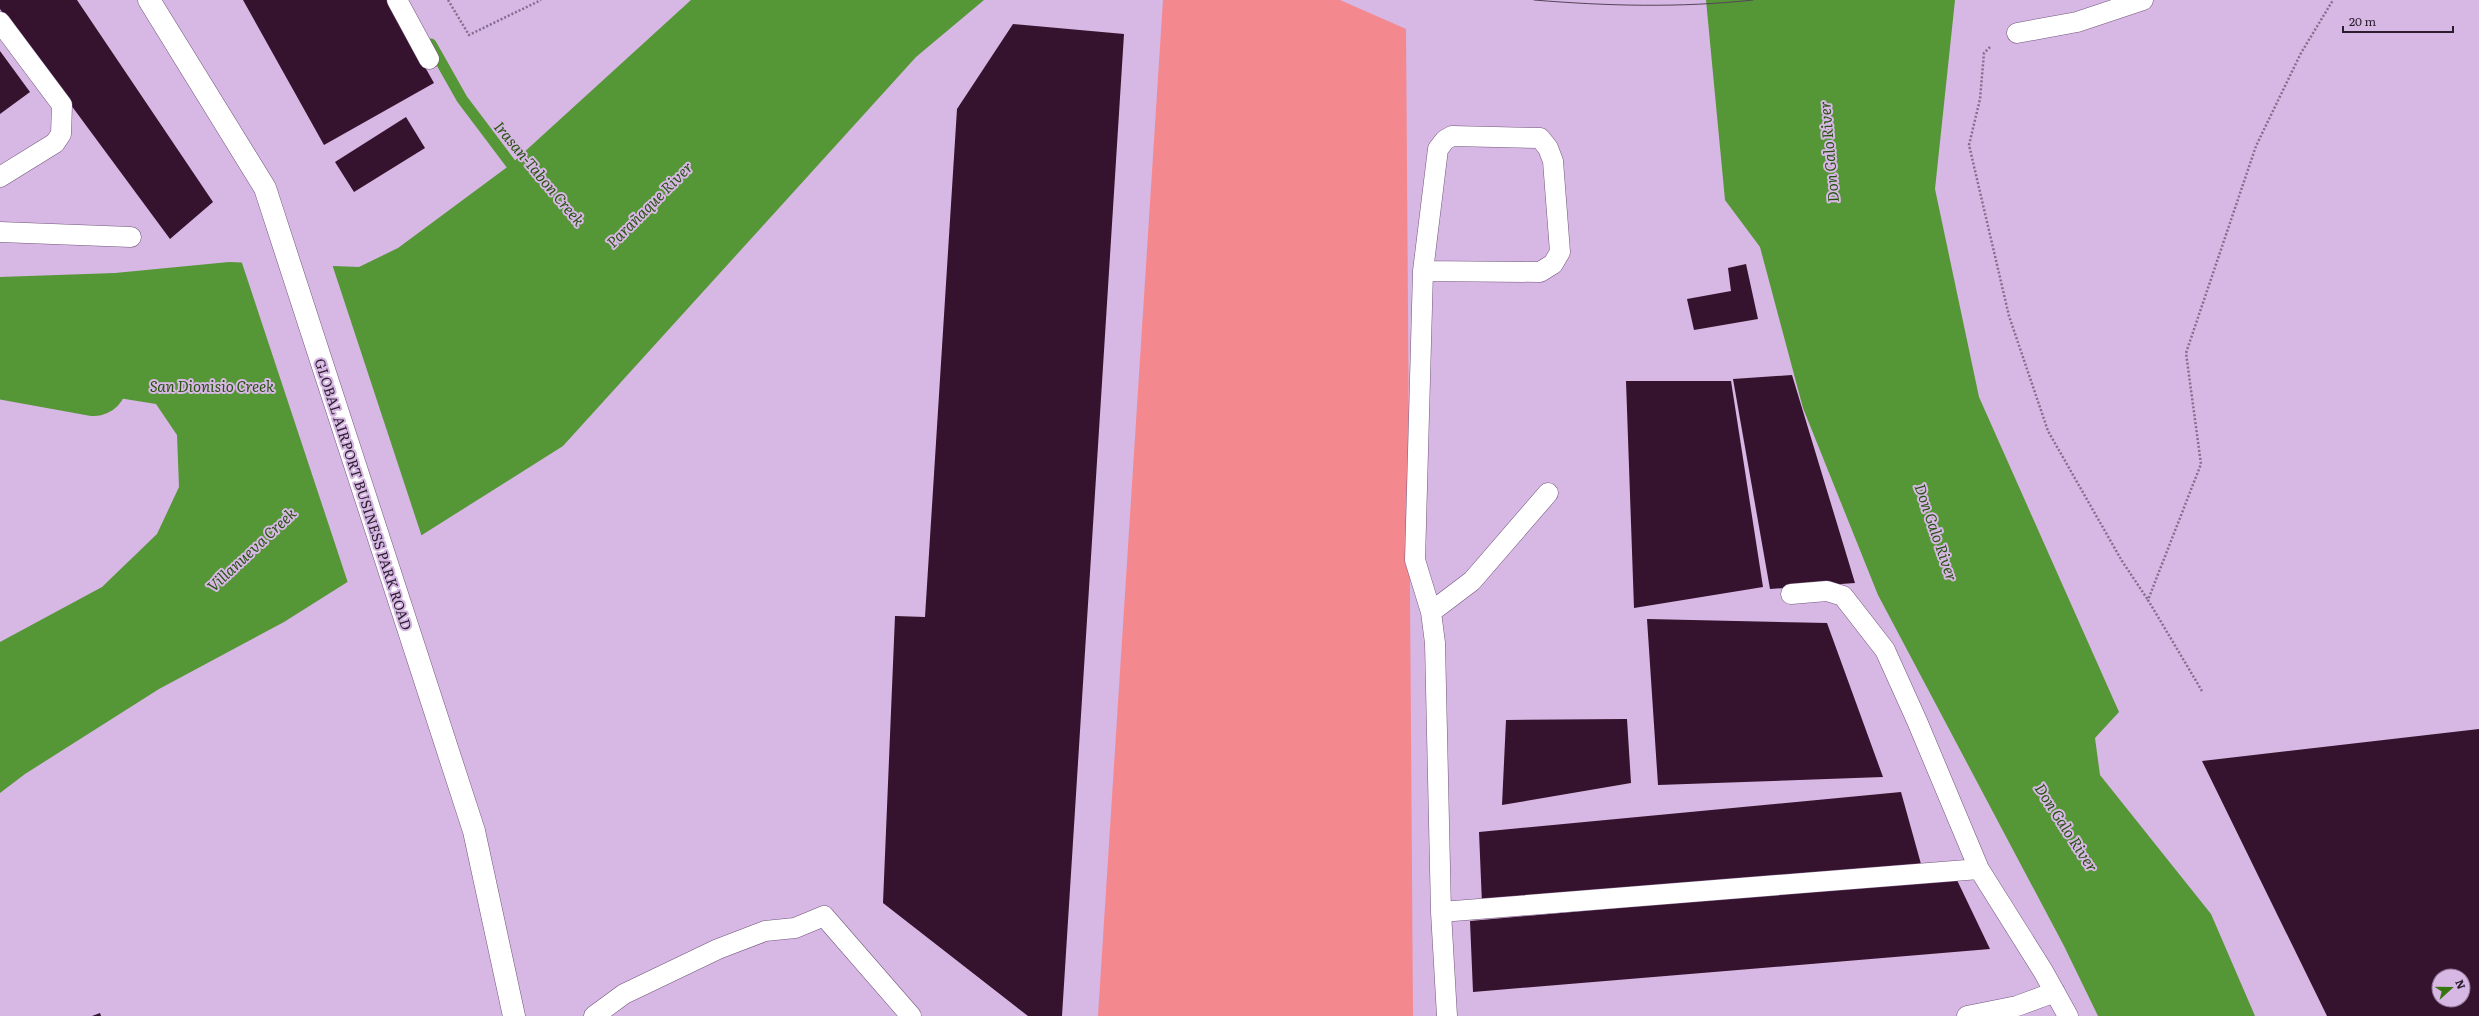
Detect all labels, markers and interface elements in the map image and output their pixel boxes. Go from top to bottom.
scale bar [2343,8,2453,34]
text: 20 m [2349,12,2376,30]
water label: Don Galo River [1812,100,1844,204]
water label: Irasan-Tabon Creek [489,116,591,231]
water label: Parañaque River [601,156,697,252]
street label: GLOBAL AIRPORT BUSINESS PARK ROAD [310,355,418,633]
water label: San Dionisio Creek [150,374,275,397]
water label: Don Galo River [1910,480,1964,584]
water label: Villanueva Creek [201,501,301,596]
water label: Don Galo River [2030,778,2104,876]
north arrow [2431,968,2471,1008]
text: N [2452,977,2470,991]

